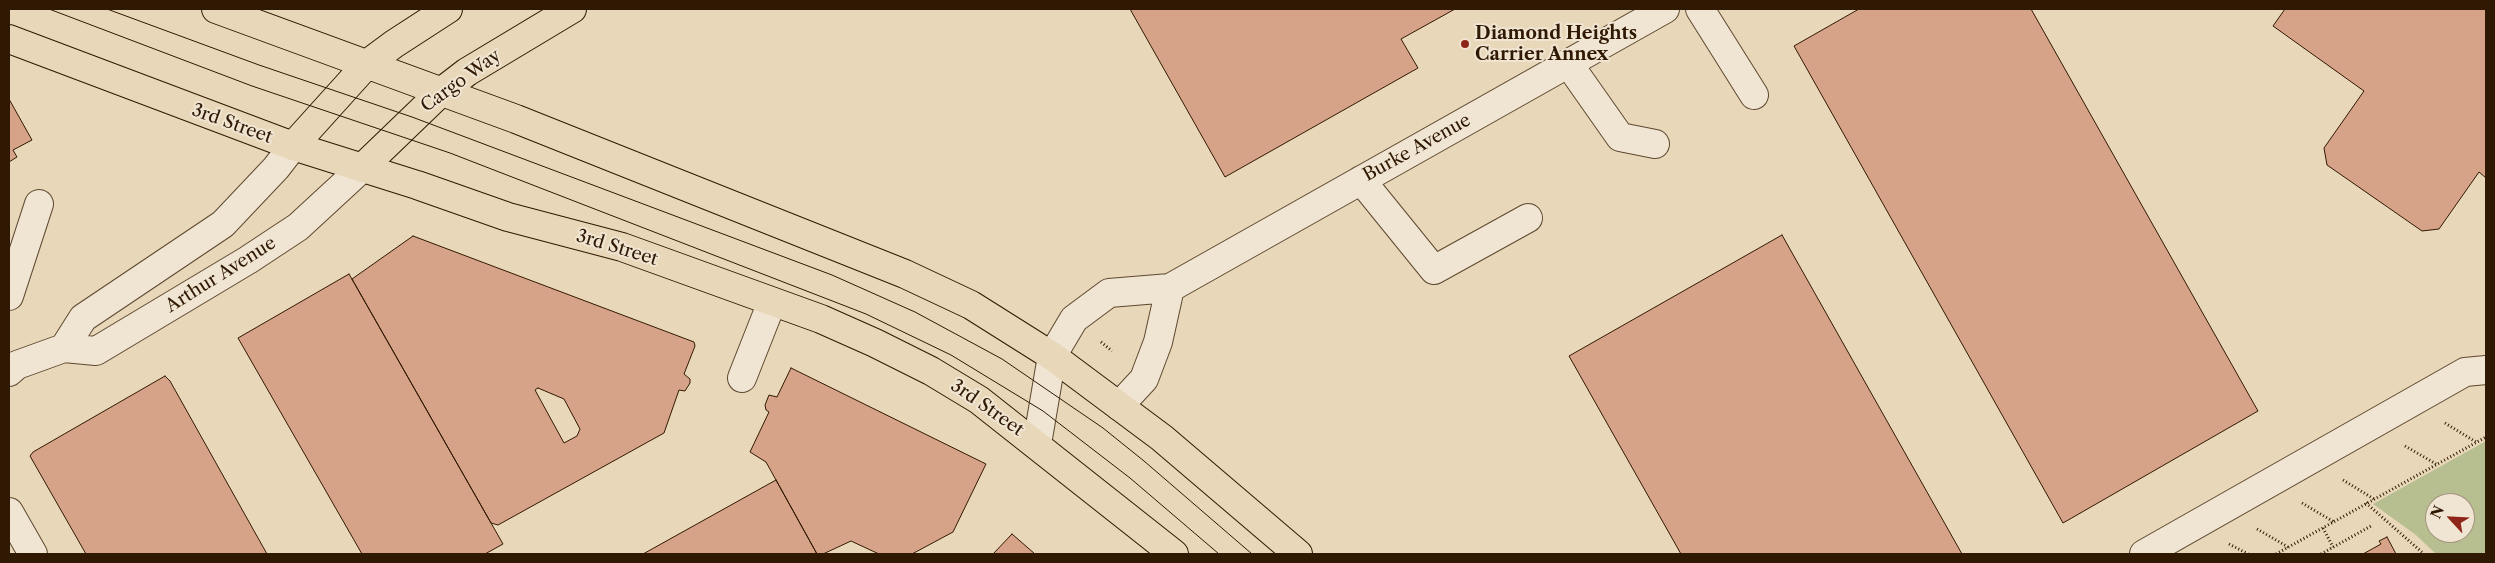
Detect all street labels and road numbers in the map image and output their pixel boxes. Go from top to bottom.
street label: Cargo Way [417,45,505,117]
street label: 3rd Street [189,99,275,149]
street label: Burke Avenue [1359,110,1475,186]
street label: 3rd Street [574,225,660,271]
street label: Arthur Avenue [162,232,280,318]
street label: 3rd Street [946,375,1028,441]

